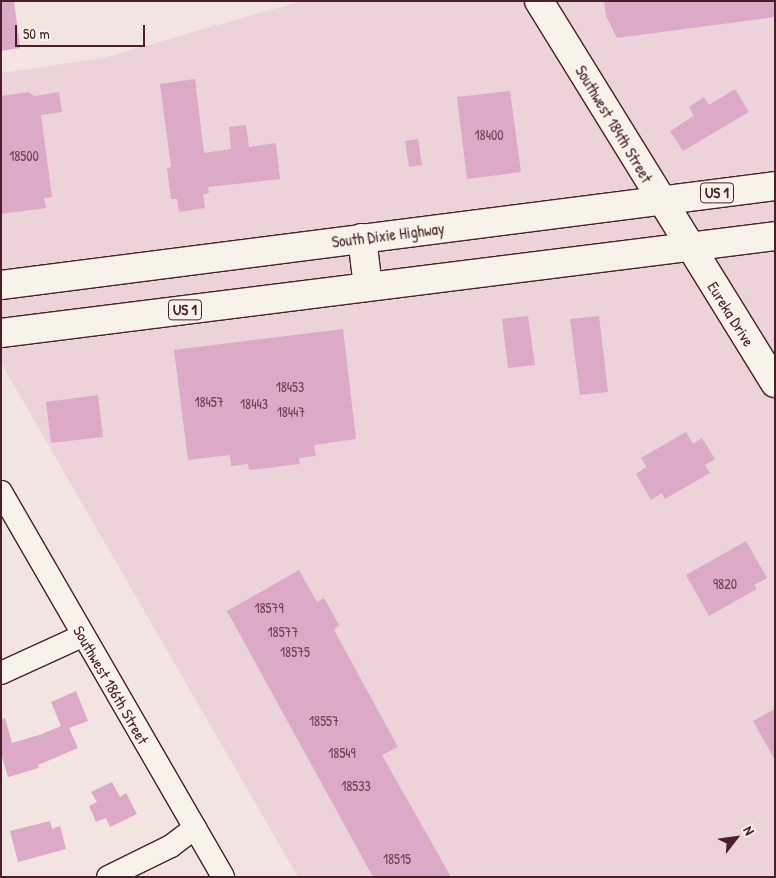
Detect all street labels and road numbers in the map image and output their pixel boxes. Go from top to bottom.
street label: Southwest 184th Street [571,62,657,186]
road number: US 1 [700,180,734,206]
street label: South Dixie Highway [331,219,445,251]
street label: Eureka Drive [704,278,758,350]
road number: US 1 [168,298,202,322]
street label: Southwest 186th Street [69,622,153,748]

